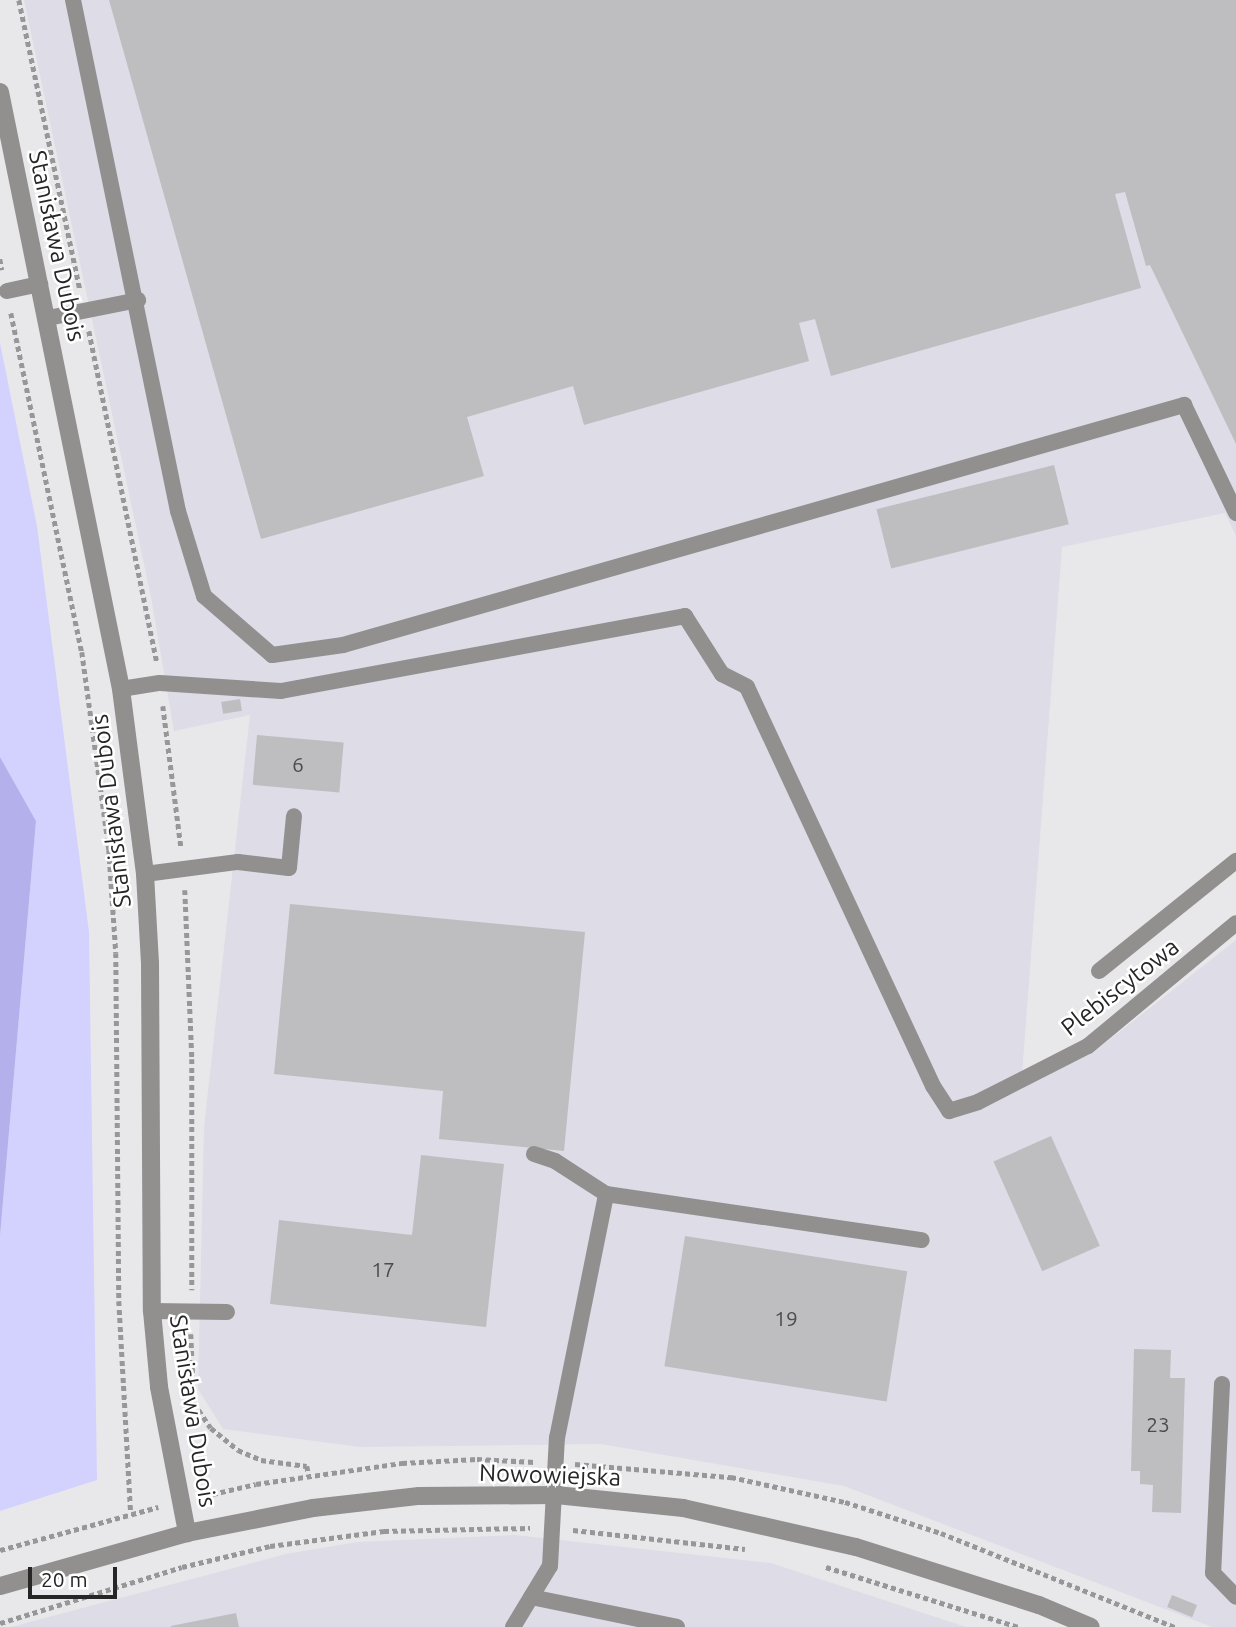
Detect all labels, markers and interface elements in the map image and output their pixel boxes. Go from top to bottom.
street label: Stanisława Dubois [23,148,91,344]
street label: Stanisława Dubois [85,713,137,909]
house number: 6 [292,751,304,777]
street label: Plebiscytowa [1055,932,1185,1042]
house number: 17 [371,1256,395,1282]
house number: 19 [774,1305,798,1331]
street label: Stanisława Dubois [164,1313,222,1509]
house number: 23 [1146,1411,1170,1437]
street label: Nowowiejska [478,1458,622,1492]
scale bar [32,1554,121,1598]
text: 20 m [41,1567,88,1591]

